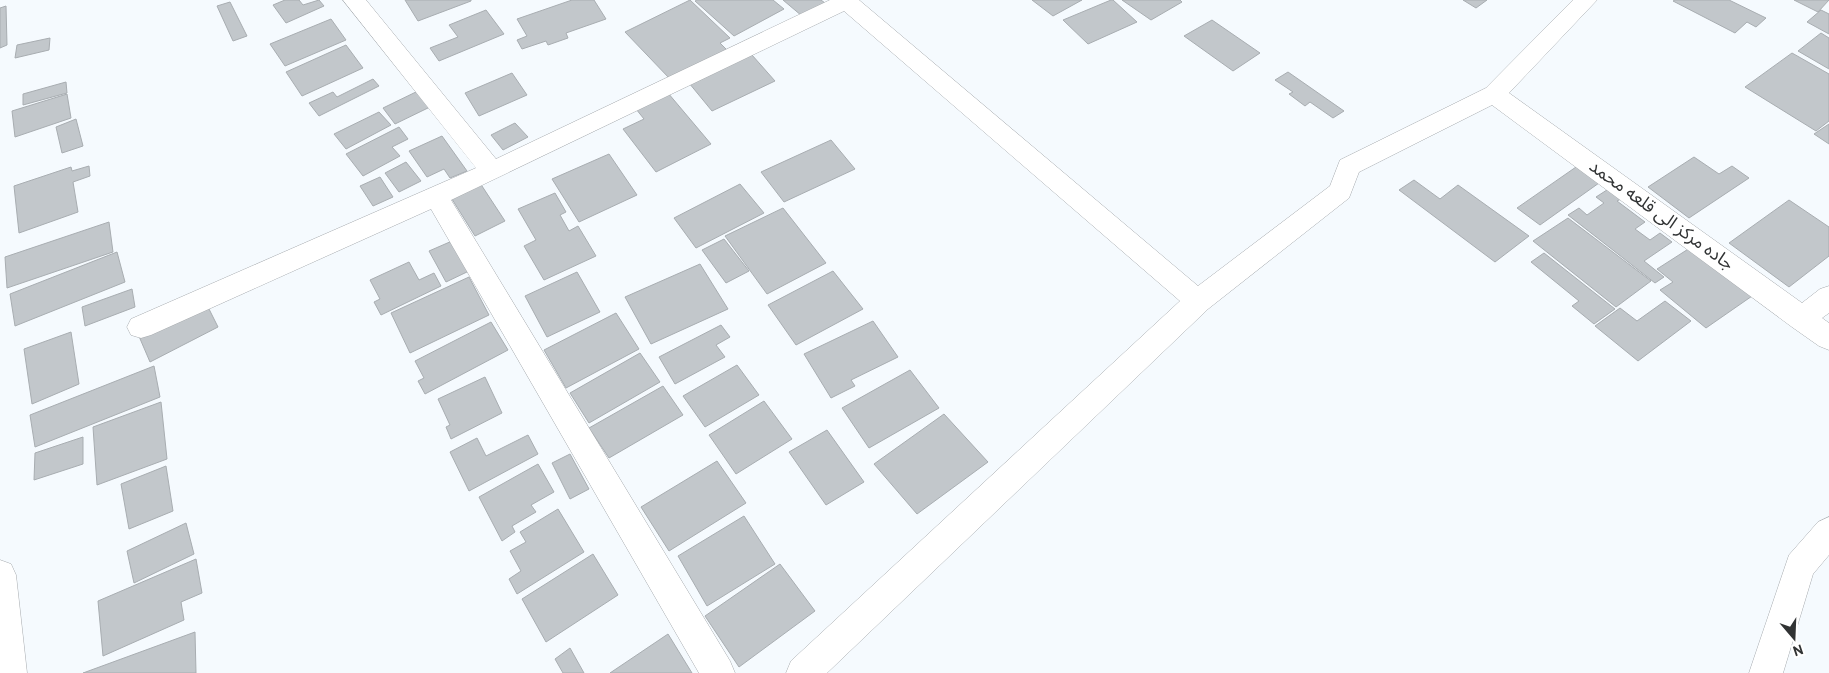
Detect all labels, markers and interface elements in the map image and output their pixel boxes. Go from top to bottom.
street label: جاده مرکز الی قلعه محمد [1584,156,1738,276]
north arrow [1769,613,1819,663]
text: N [1790,639,1805,659]

